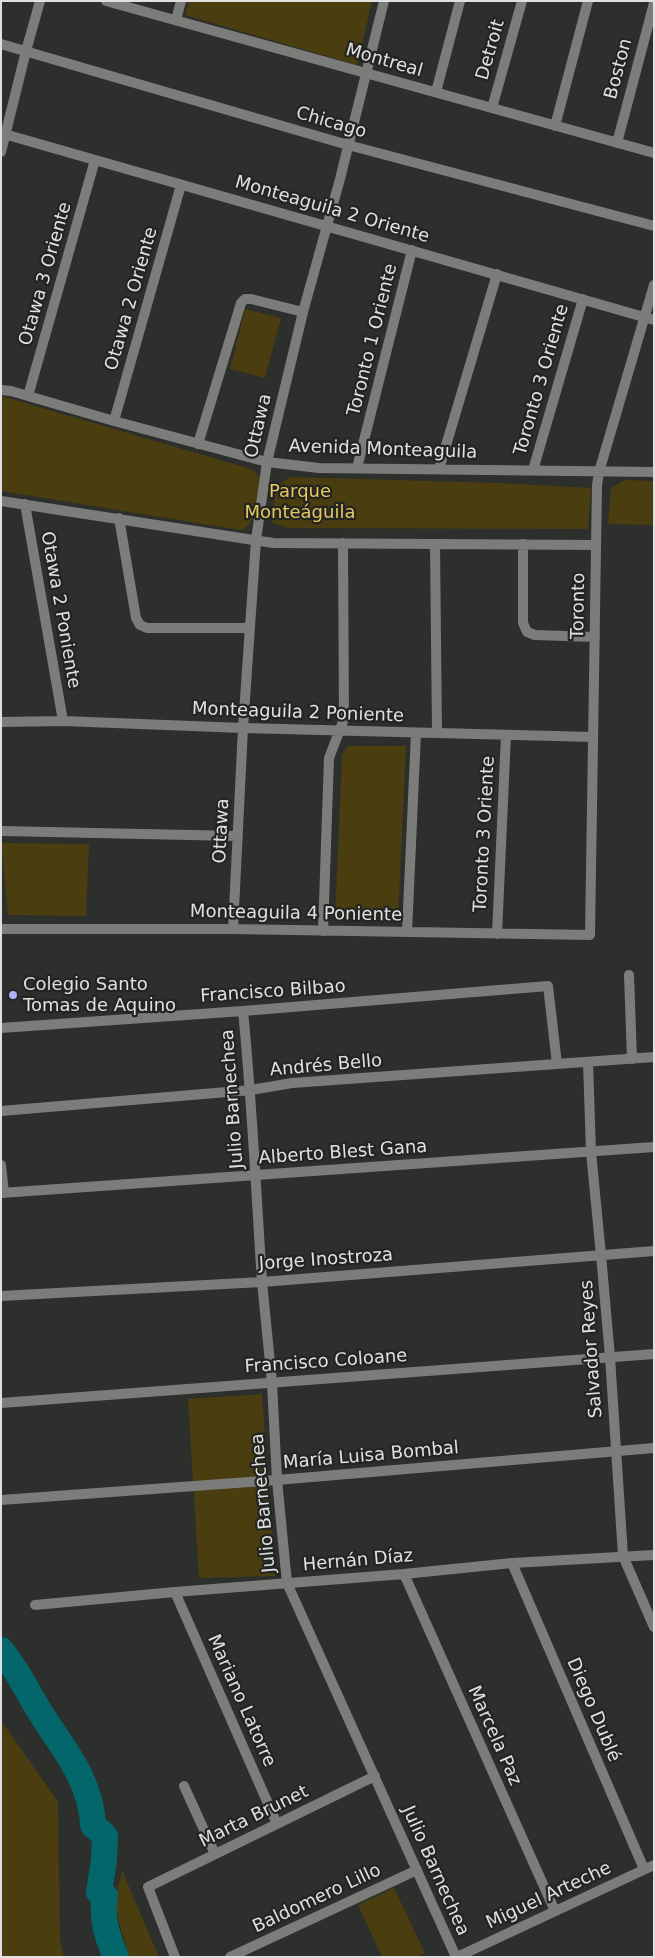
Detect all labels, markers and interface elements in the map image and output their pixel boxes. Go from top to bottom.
street label: Detroit [472,17,510,83]
street label: Boston [601,36,637,102]
street label: Montreal [343,40,425,82]
street label: Chicago [293,103,369,143]
street label: Monteaguila 2 Oriente [232,172,432,248]
street label: Otawa 3 Oriente [15,200,77,348]
street label: Otawa 2 Oriente [101,225,163,373]
street label: Toronto 1 Oriente [344,261,402,419]
street label: Toronto 3 Oriente [510,302,574,458]
street label: Ottawa [241,392,277,460]
street label: Avenida Monteaguila [288,436,478,464]
park label: Parque Monteáguila [245,481,355,524]
street label: Otawa 2 Poniente [36,530,84,690]
street label: Toronto [568,573,590,639]
street label: Monteaguila 2 Poniente [192,699,404,727]
street label: Toronto 3 Oriente [470,755,500,913]
street label: Ottawa [210,798,234,864]
street label: Monteaguila 4 Poniente [190,901,402,927]
place label: Colegio Santo Tomas de Aquino [23,974,176,1016]
street label: Francisco Bilbao [200,976,346,1008]
marker: Colegio Santo Tomas de Aquino [7,989,19,1001]
street label: Julio Barnechea [217,1029,249,1169]
street label: Andrés Bello [269,1050,383,1082]
street label: Alberto Blest Gana [258,1136,428,1170]
street label: Jorge Inostroza [258,1245,394,1275]
street label: Salvador Reyes [576,1279,608,1419]
street label: Francisco Coloane [244,1346,408,1378]
street label: Julio Barnechea [247,1432,281,1574]
street label: María Luisa Bombal [282,1438,460,1474]
street label: Hernán Díaz [302,1545,414,1577]
street label: Mariano Latorre [202,1632,280,1770]
street label: Diego Dublé [561,1655,625,1765]
street label: Marcela Paz [462,1683,526,1789]
street label: Marta Brunet [196,1781,312,1853]
street label: Julio Barnechea [397,1803,473,1939]
street label: Miguel Arteche [483,1858,615,1934]
street label: Baldomero Lillo [249,1860,385,1938]

